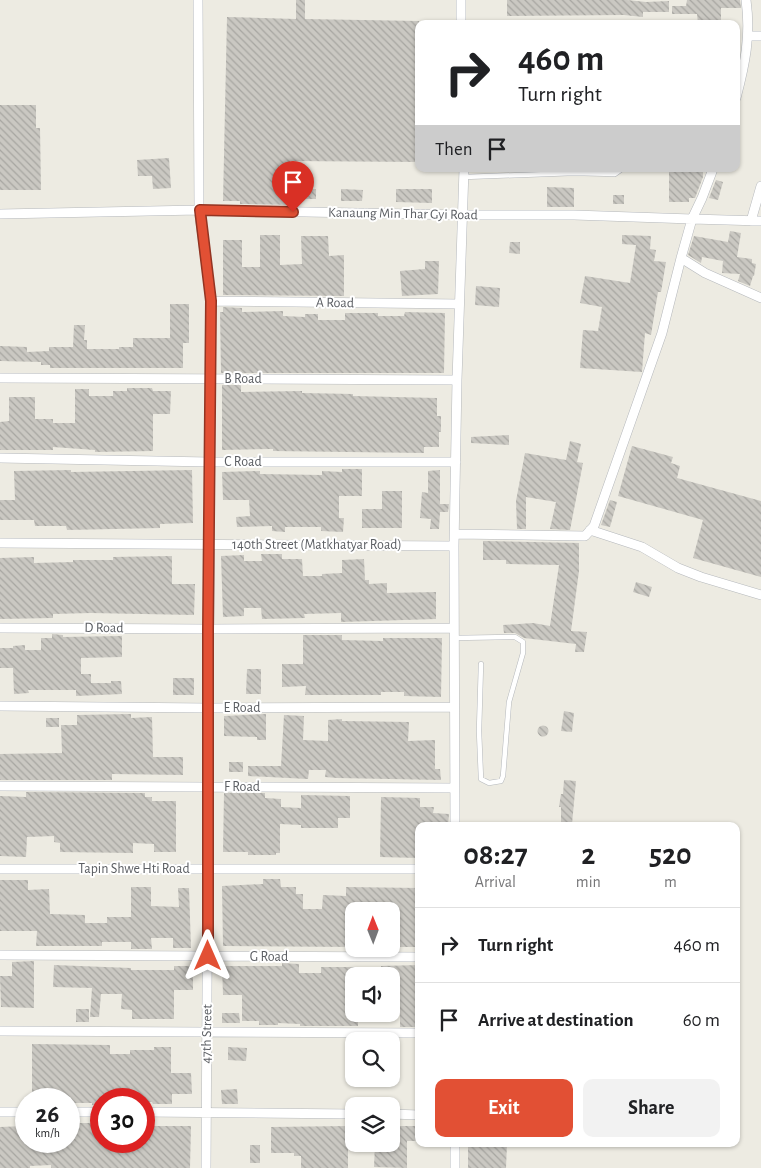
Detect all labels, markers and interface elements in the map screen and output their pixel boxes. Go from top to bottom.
icon: right [435,40,500,105]
text: 460 m [518,42,604,77]
text: Turn right [518,83,602,105]
icon: arrive [483,135,511,163]
text: Then [435,140,473,159]
pin [272,161,314,212]
icon: arrive [279,168,307,196]
street label: Kanaung Min Thar Gyi Road [328,206,478,222]
street label: A Road [316,296,354,310]
street label: B Road [224,372,262,386]
street label: C Road [224,455,262,469]
street label: 140th Street (Matkhatyar Road) [232,538,402,552]
street label: D Road [84,621,124,635]
street label: E Road [224,701,260,715]
street label: F Road [224,780,260,794]
text: 08:27 [463,840,528,870]
text: 2 [581,840,595,870]
text: 520 [649,840,692,870]
street label: Tapin Shwe Hti Road [78,862,190,876]
text: Arrival [475,874,516,890]
text: min [576,874,601,890]
text: m [664,874,677,890]
north arrow [345,902,400,958]
map controls [345,902,400,1152]
position arrow [181,929,233,981]
icon: right [435,931,463,959]
text: Turn right [478,936,553,955]
text: 460 m [674,936,720,955]
street label: G Road [250,950,288,964]
button: sound [345,967,400,1022]
street label: 47th Street [199,1004,215,1064]
icon: arrive [435,1006,463,1034]
text: Arrive at destination [478,1011,634,1030]
text: 60 m [683,1011,720,1030]
button: search [345,1032,400,1087]
button: Exit [435,1079,573,1137]
button: Share [583,1079,720,1137]
speed limit sign: 30 [90,1088,155,1153]
button: layers [345,1097,400,1152]
text: 26 [36,1102,59,1127]
text: km/h [35,1127,60,1139]

